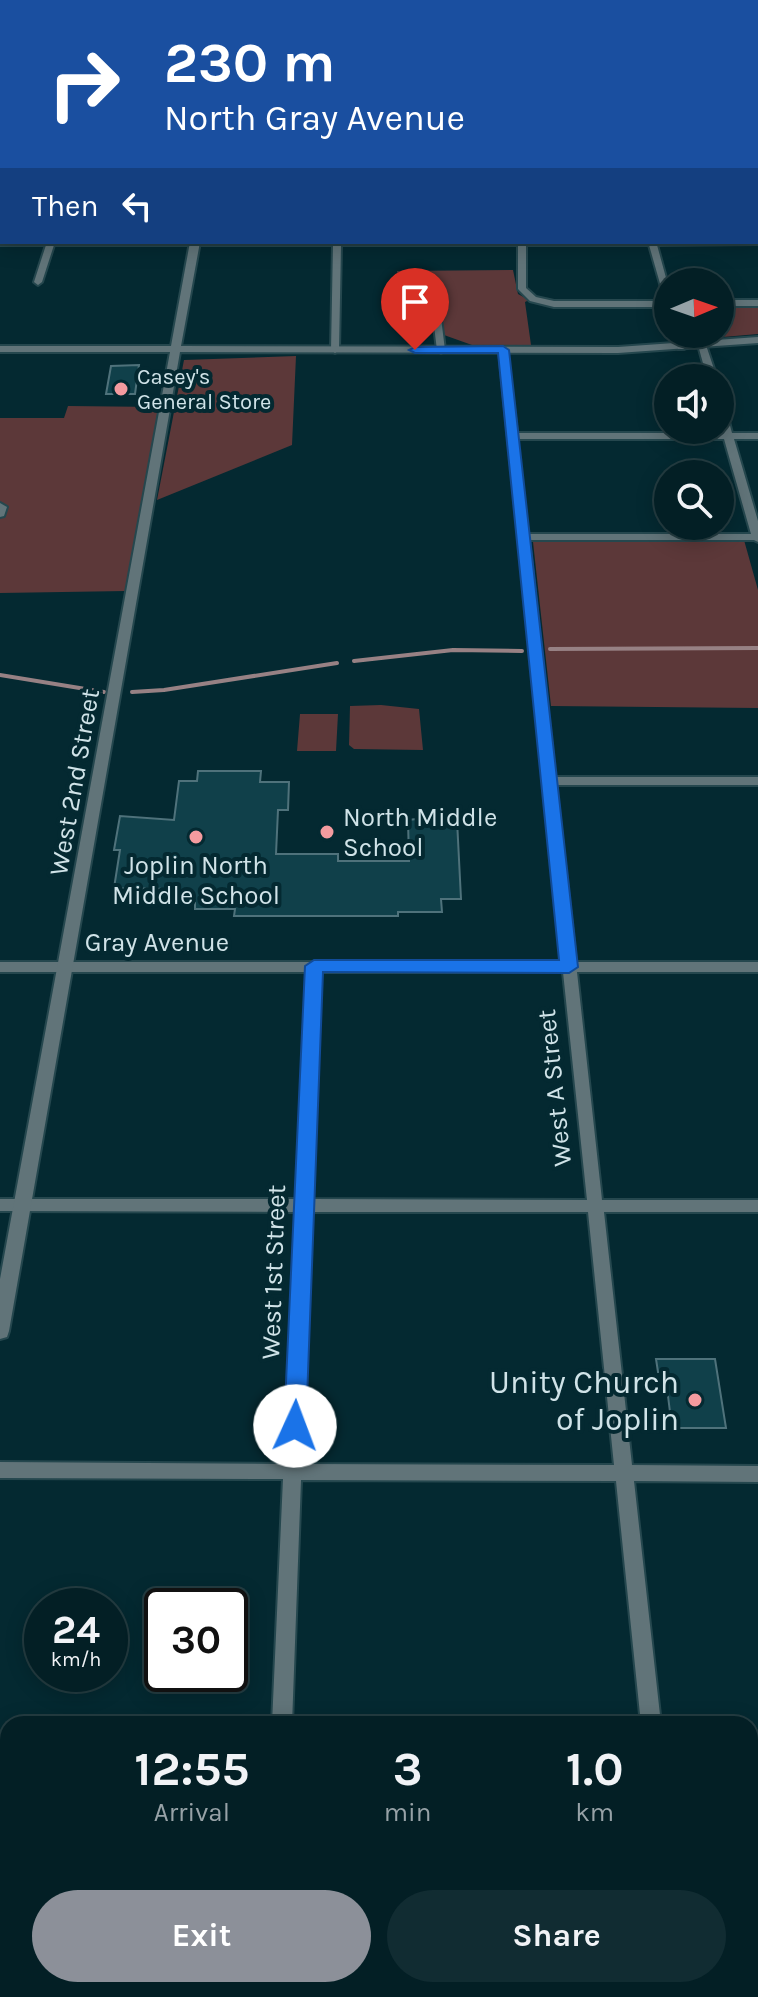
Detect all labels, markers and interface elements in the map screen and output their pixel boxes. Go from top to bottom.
text: 230 m [164,30,335,95]
icon: right [32,32,136,136]
text: North Gray Avenue [164,97,465,139]
icon: left [115,184,159,228]
text: Then [32,188,99,224]
pin [381,268,449,350]
north arrow [654,268,734,348]
map controls [654,268,734,540]
icon: arrive [393,280,437,324]
place label: Casey's General Store [137,364,271,415]
button: sound [654,364,734,444]
marker: Casey's General Store [112,380,130,398]
button: search [654,460,734,540]
street label: West 2nd Street [43,686,106,878]
place label: North Middle School [343,802,497,863]
marker: North Middle School [318,823,336,841]
marker: Joplin North Middle School [187,828,205,846]
place label: Joplin North Middle School [112,850,280,911]
street label: Gray Avenue [85,927,229,958]
street label: West A Street [531,1008,578,1168]
street label: West 1st Street [255,1184,292,1360]
place label: Unity Church of Joplin [489,1364,679,1438]
position arrow [253,1384,337,1468]
marker: Unity Church of Joplin [686,1391,704,1409]
speed limit sign: 30 [144,1588,248,1692]
text: 24 [52,1606,100,1653]
text: km/h [51,1648,101,1671]
text: 12:55 [134,1741,249,1797]
text: 3 [393,1741,423,1797]
text: 1.0 [566,1741,624,1797]
text: Arrival [154,1797,230,1828]
text: min [384,1797,431,1828]
text: km [575,1797,614,1828]
button: Exit [32,1890,371,1982]
button: Share [387,1890,726,1982]

